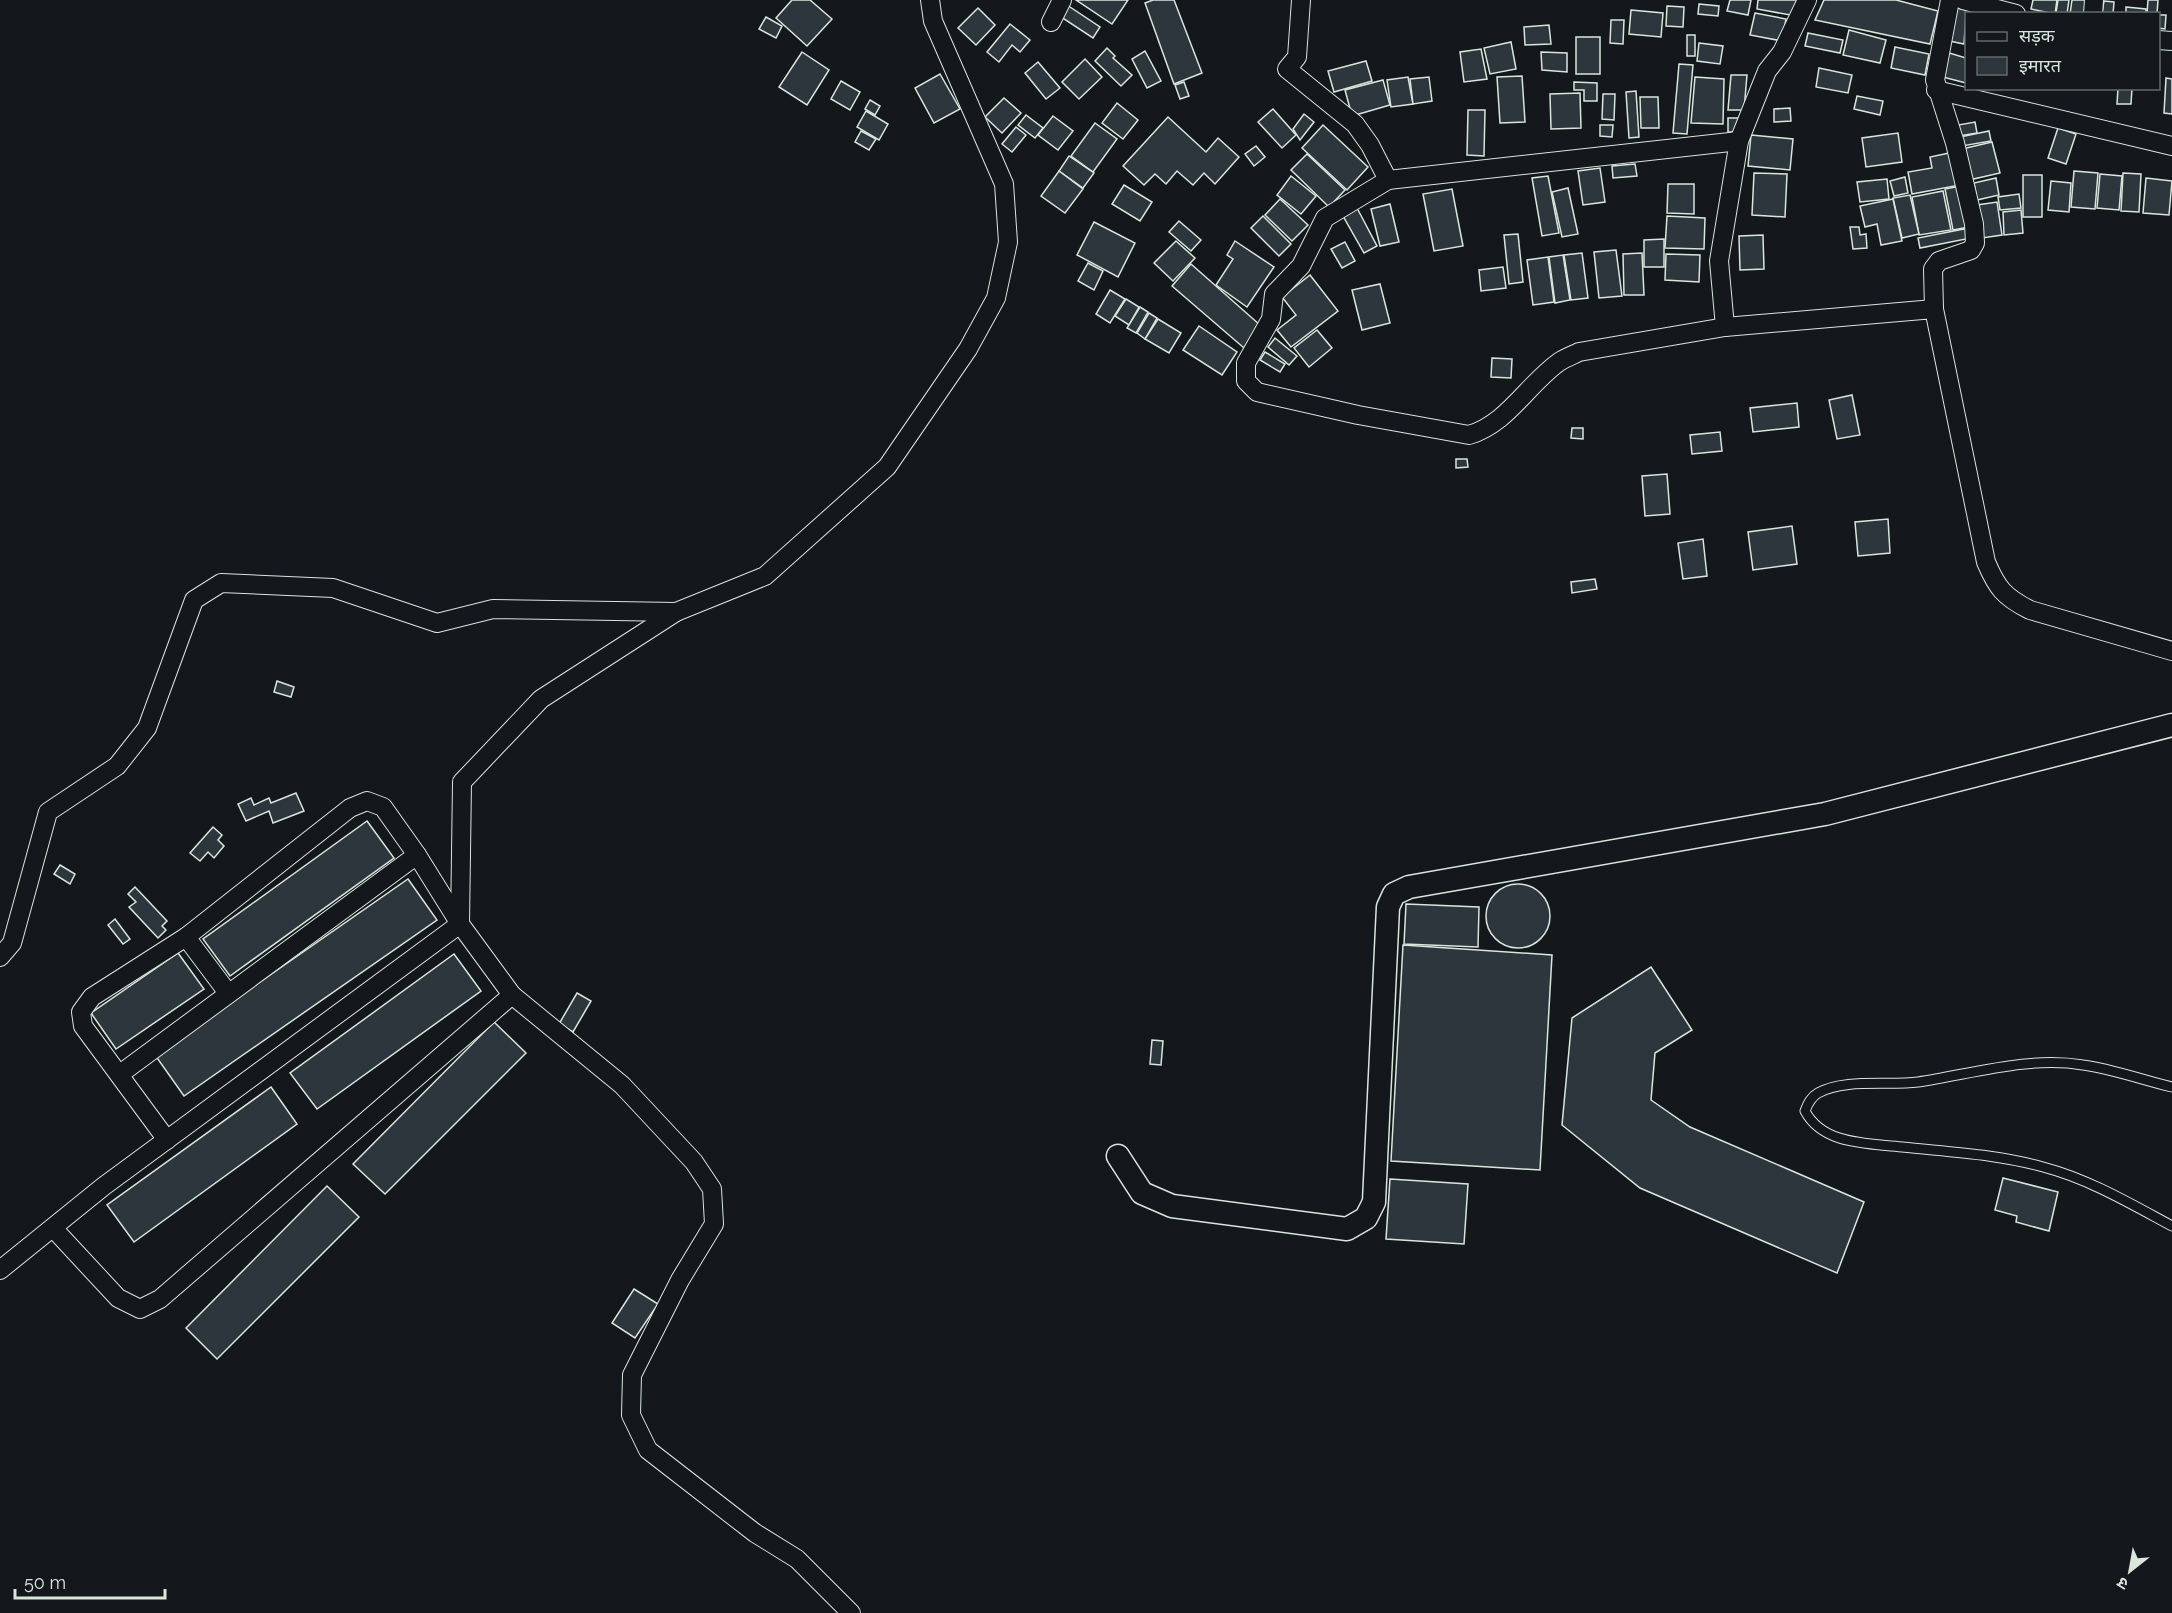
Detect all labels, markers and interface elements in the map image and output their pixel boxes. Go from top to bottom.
legend [1965,12,2160,90]
text: सड़क [2019,25,2056,46]
text: इमारत [2019,55,2062,76]
north arrow [2100,1541,2160,1601]
scale bar [15,1562,165,1600]
text: 50 m [24,1572,66,1593]
text: उ [2113,1573,2131,1594]

